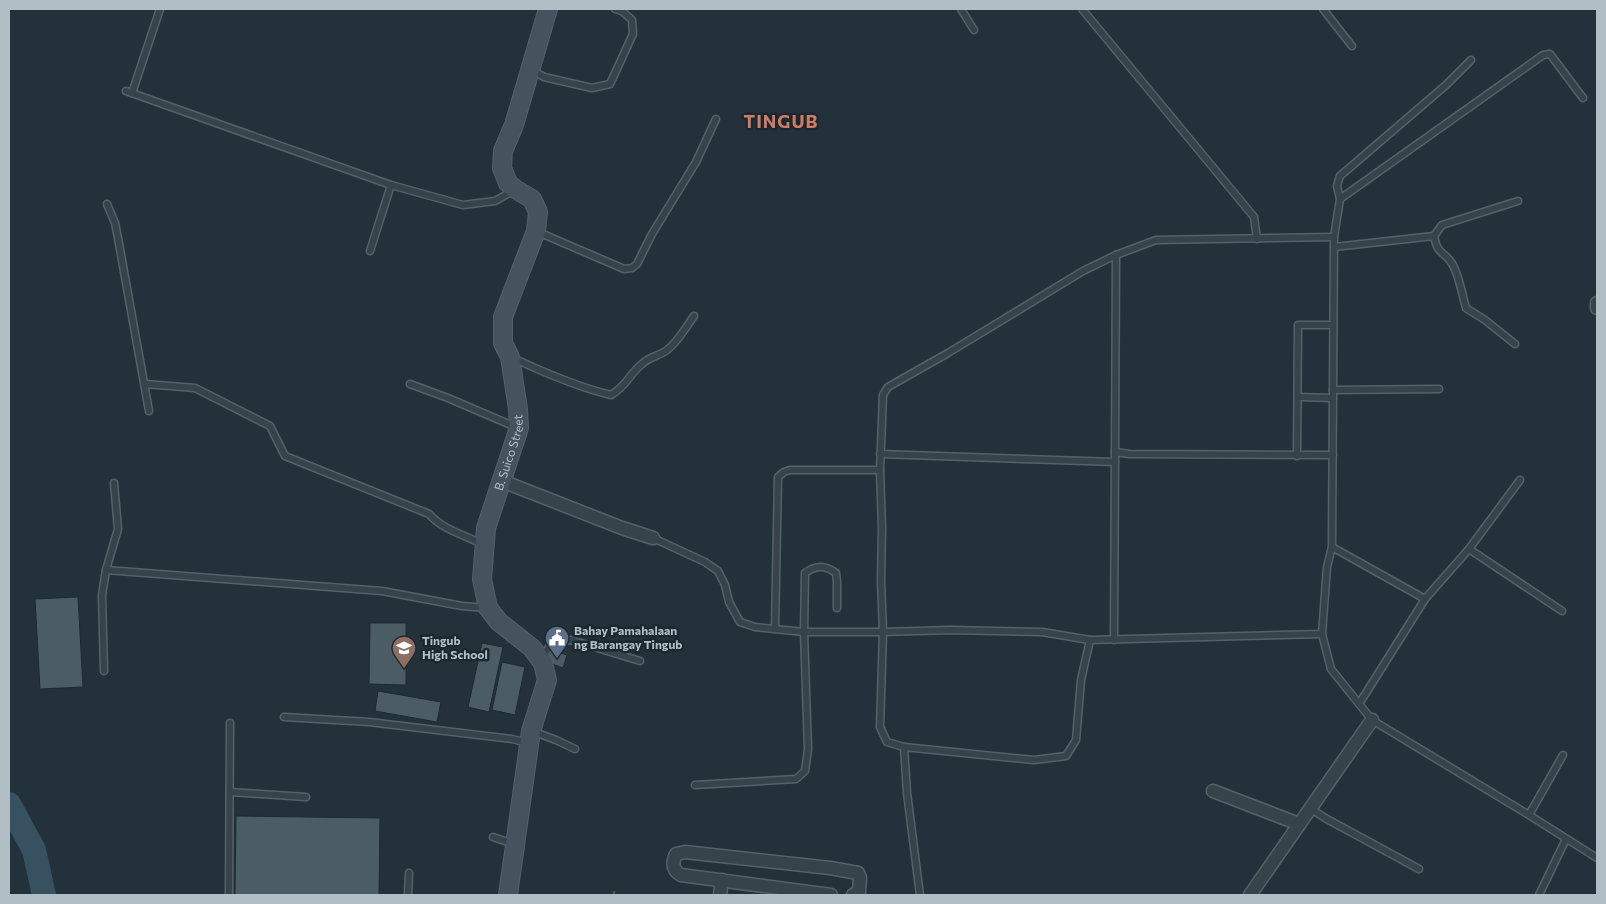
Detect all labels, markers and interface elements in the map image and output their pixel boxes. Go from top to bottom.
district label: TINGUB [744,110,818,132]
street label: B. Suico Street [491,414,525,492]
place label: Bahay Pamahalaan ng Barangay Tingub [574,623,682,651]
public building icon: Bahay Pamahalaan ng Barangay Tingub [544,625,570,659]
place label: Tingub High School [422,633,488,661]
school or university icon: Tingub High School [391,635,417,669]

